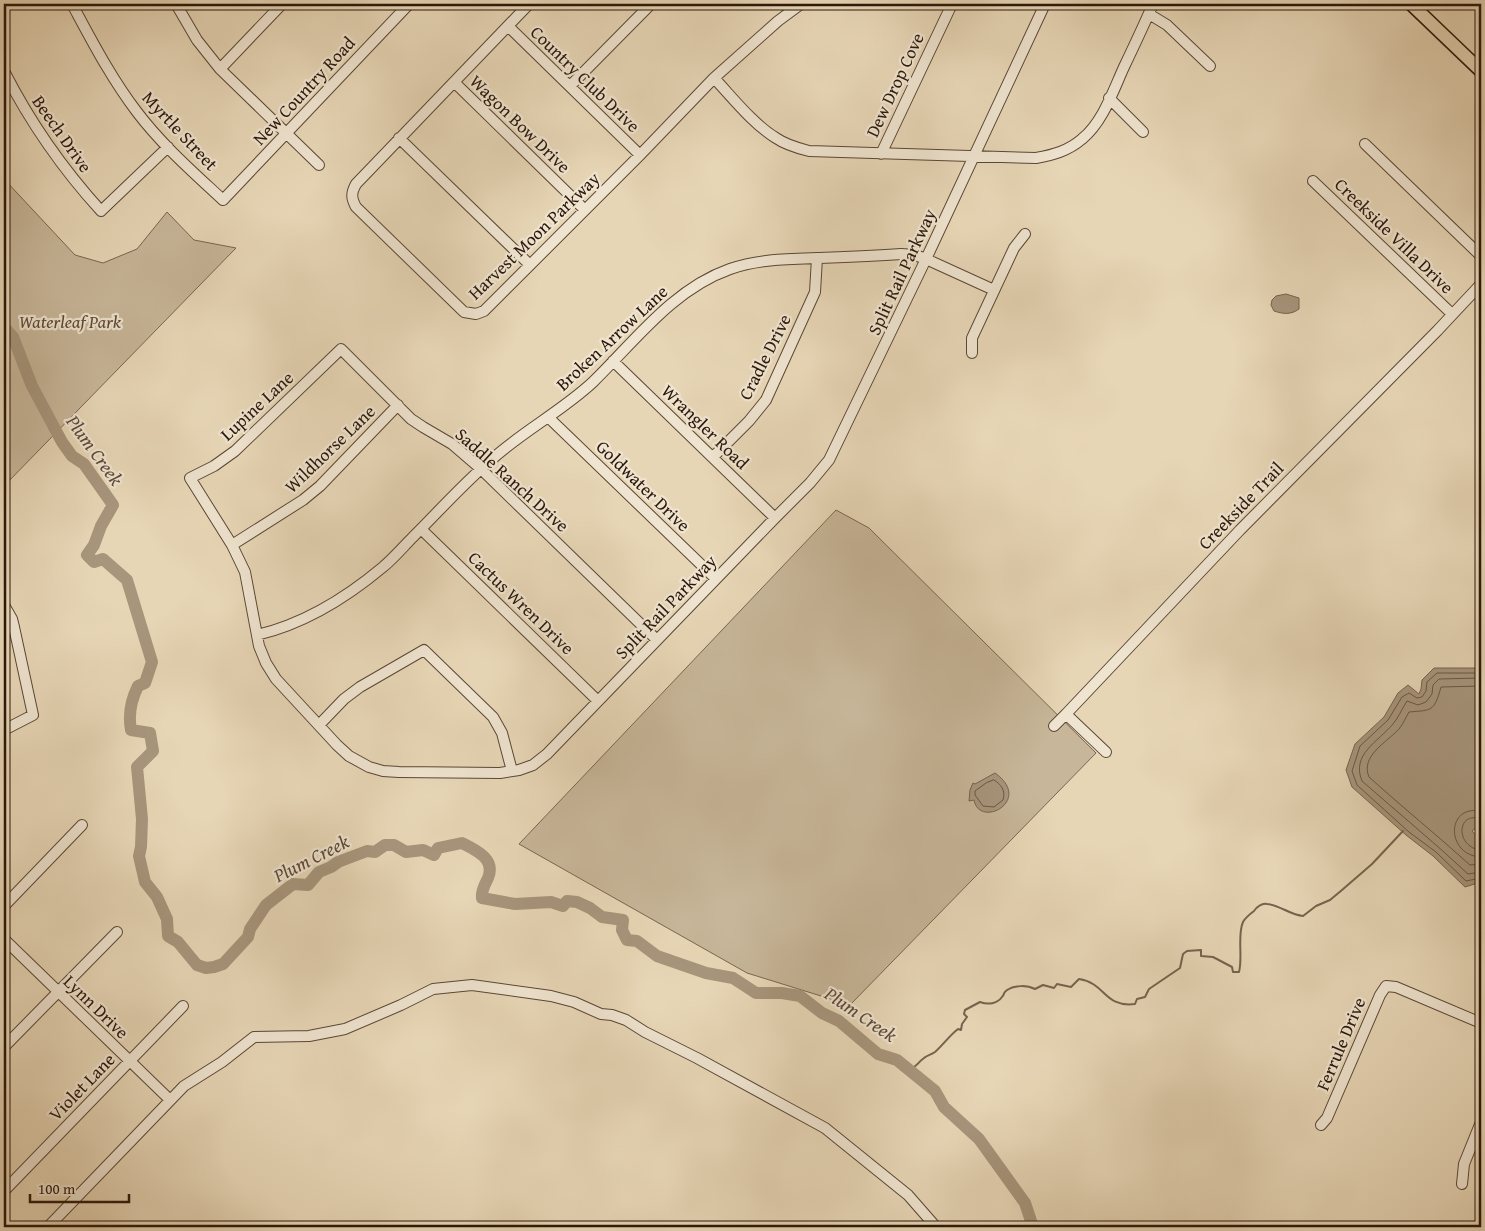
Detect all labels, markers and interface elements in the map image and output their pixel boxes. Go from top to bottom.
street label: Country Club Drive [524,19,646,138]
street label: Dew Drop Cove [859,28,931,142]
street label: New Country Road [246,30,362,151]
street label: Wagon Bow Drive [464,68,577,179]
street label: Myrtle Street [136,85,225,177]
street label: Beech Drive [26,89,99,178]
street label: Harvest Moon Parkway [462,165,606,306]
street label: Creekside Villa Drive [1329,171,1460,300]
street label: Split Rail Parkway [860,204,943,339]
street label: Broken Arrow Lane [549,278,674,397]
park label: Waterleaf Park [19,308,122,335]
street label: Cradle Drive [731,309,798,404]
street label: Lupine Lane [214,365,299,447]
street label: Wrangler Road [655,378,756,476]
street label: Wildhorse Lane [278,398,381,499]
water label: Plum Creek [59,408,130,491]
street label: Saddle Ranch Drive [449,421,575,538]
street label: Goldwater Drive [590,434,697,538]
street label: Creekside Trail [1192,456,1290,556]
street label: Cactus Wren Drive [462,545,581,661]
street label: Split Rail Parkway [608,548,723,665]
water label: Plum Creek [267,827,354,889]
street label: Lynn Drive [57,968,135,1045]
water label: Plum Creek [819,979,903,1049]
street label: Ferrule Drive [1309,993,1372,1095]
street label: Violet Lane [42,1046,121,1127]
scale bar [30,1171,129,1203]
text: 100 m [38,1178,76,1199]

